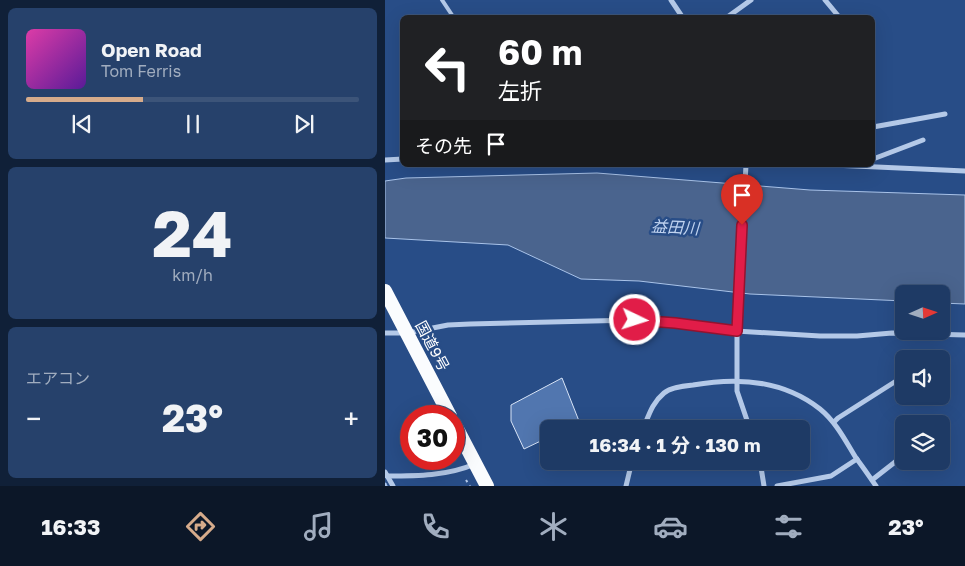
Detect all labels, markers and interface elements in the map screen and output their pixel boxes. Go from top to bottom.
text: 60 m [498,31,582,73]
icon: left [415,35,480,100]
text: Open Road [101,38,202,61]
text: Tom Ferris [101,61,181,81]
text: 左折 [498,77,542,104]
icon: previous [68,110,96,138]
icon: pause [179,110,207,138]
icon: next [290,110,318,138]
icon: arrive [482,130,510,158]
text: その先 [415,134,472,157]
pin [721,174,763,225]
icon: arrive [728,181,756,209]
text: 24 [152,193,233,271]
water label: 益田川 [651,216,701,238]
text: km/h [172,265,213,285]
north arrow [895,285,950,340]
map controls [895,285,950,470]
position arrow [608,293,660,345]
street label: 国道9号 [412,317,454,374]
button: sound [895,350,950,405]
text: エアコン [26,368,90,388]
text: 23° [162,395,223,440]
text: − [26,402,41,435]
text: + [344,402,359,435]
speed limit sign: 30 [400,405,465,470]
button: layers [895,415,950,470]
text: 16:34 · 1 分 · 130 m [589,433,761,456]
icon: directions [183,509,218,544]
icon: music [301,509,336,544]
icon: phone [418,509,453,544]
icon: climate [536,509,571,544]
icon: car [653,509,688,544]
icon: filters [771,509,806,544]
text: 16:33 [41,513,100,540]
text: 23° [888,513,924,540]

